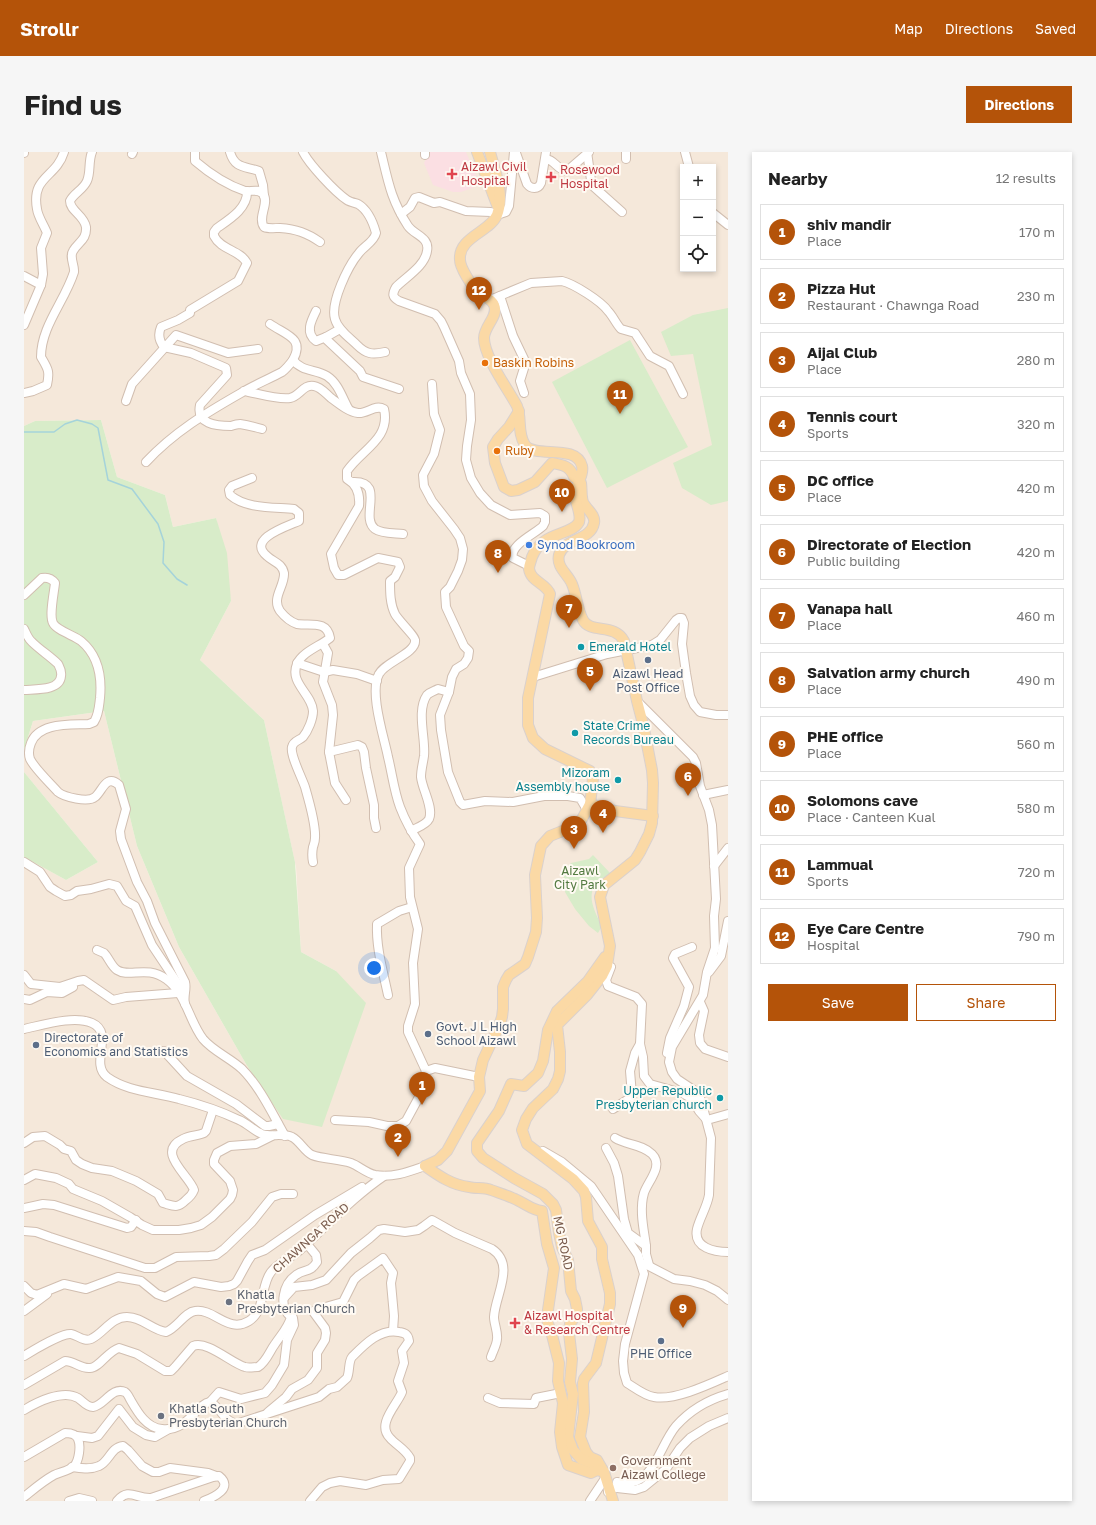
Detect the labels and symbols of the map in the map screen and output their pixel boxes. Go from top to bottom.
place label: Aizawl Civil Hospital [461,159,527,188]
place label: Rosewood Hospital [560,162,620,191]
marker: Aizawl Civil Hospital [446,168,458,180]
marker: Rosewood Hospital [545,171,557,183]
pin: 12 [466,277,492,310]
place label: Baskin Robins [493,355,574,370]
marker: Baskin Robins [480,358,490,368]
pin: 11 [607,381,633,414]
place label: Ruby [505,443,534,458]
marker: Ruby [492,446,502,456]
pin: 10 [549,479,575,512]
place label: Synod Bookroom [537,537,635,552]
pin: 8 [485,540,511,573]
marker: Synod Bookroom [524,540,534,550]
pin: 7 [556,595,582,628]
place label: Emerald Hotel [589,639,671,654]
marker: Emerald Hotel [576,642,586,652]
marker: Aizawl Head Post Office [643,655,653,665]
pin: 5 [577,658,603,691]
place label: Aizawl Head Post Office [613,666,683,695]
place label: State Crime Records Bureau [583,718,674,747]
marker: State Crime Records Bureau [570,728,580,738]
pin: 6 [675,763,701,796]
place label: Mizoram Assembly house [516,765,610,794]
marker: Mizoram Assembly house [613,775,623,785]
pin: 4 [590,800,616,833]
pin: 3 [561,816,587,849]
park label: Aizawl City Park [554,863,606,892]
your location [364,958,384,978]
place label: Govt. J L High School Aizawl [436,1019,517,1048]
marker: Govt. J L High School Aizawl [423,1029,433,1039]
place label: Directorate of Economics and Statistics [44,1030,188,1059]
marker: Directorate of Economics and Statistics [31,1040,41,1050]
pin: 1 [409,1072,435,1105]
place label: Upper Republic Presbyterian church [596,1083,712,1112]
marker: Upper Republic Presbyterian church [715,1093,725,1103]
pin: 2 [385,1124,411,1157]
street label: CHAWNGA ROAD [269,1199,352,1276]
street label: MG ROAD [550,1214,577,1271]
place label: Khatla Presbyterian Church [237,1287,355,1316]
pin: 9 [670,1295,696,1328]
marker: Khatla Presbyterian Church [224,1297,234,1307]
place label: Aizawl Hospital & Research Centre [524,1308,630,1337]
marker: Aizawl Hospital & Research Centre [509,1317,521,1329]
marker: PHE Office [656,1336,666,1346]
place label: PHE Office [630,1346,692,1361]
place label: Khatla South Presbyterian Church [169,1401,287,1430]
marker: Khatla South Presbyterian Church [156,1411,166,1421]
place label: Government Aizawl College [621,1453,706,1482]
marker: Government Aizawl College [608,1463,618,1473]

